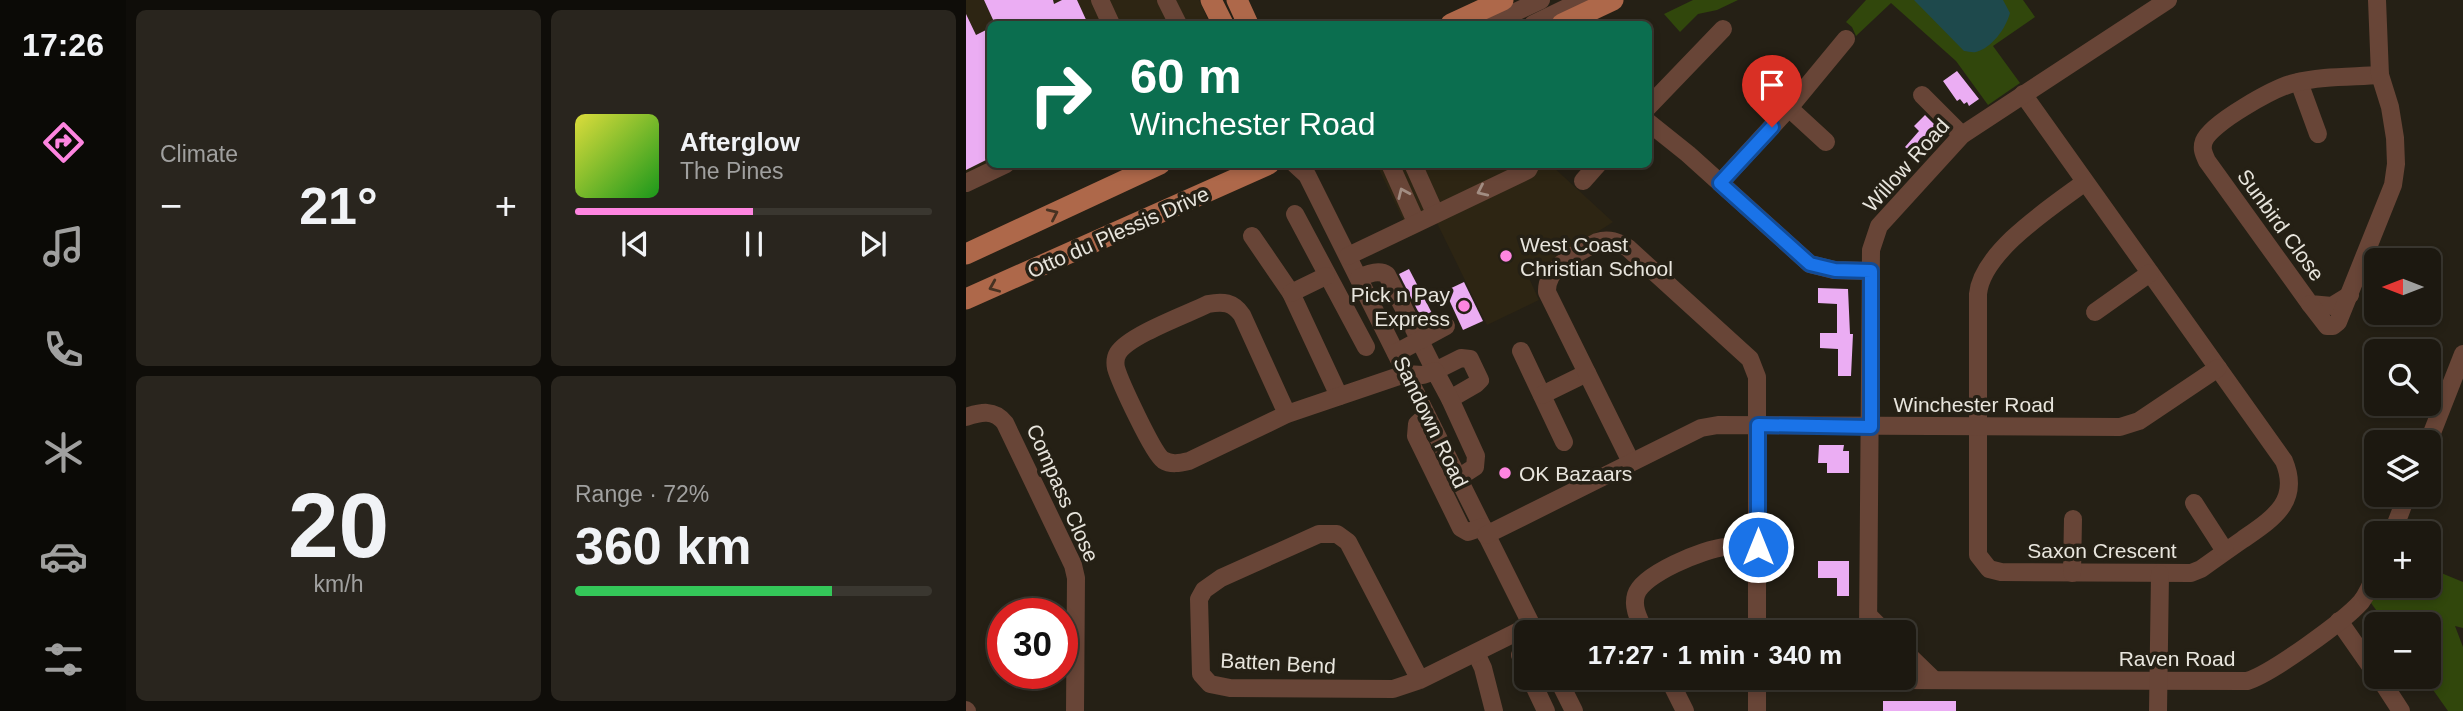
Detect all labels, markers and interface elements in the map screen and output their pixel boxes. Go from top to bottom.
text: 17:26 [22,27,104,63]
icon: right [1015,49,1106,140]
text: 60 m [1130,49,1242,103]
pin [1742,55,1802,127]
icon: arrive [1753,66,1791,104]
text: Winchester Road [1130,106,1375,142]
street label: Willow Road [1858,114,1954,216]
icon: directions [39,118,88,167]
text: Afterglow [680,127,800,157]
text: Climate [160,141,238,167]
text: The Pines [680,158,784,184]
street label: Sunbird Close [2233,165,2329,285]
text: 21° [299,177,378,235]
street label: Otto du Plessis Drive [1024,182,1212,282]
one-way arrow [1477,183,1489,197]
text: − [160,185,182,227]
text: + [495,185,517,227]
one-way arrow [1397,188,1411,200]
one-way arrow [1046,208,1058,222]
icon: music [39,222,88,271]
icon: previous [616,225,654,263]
icon: pause [735,225,773,263]
icon: next [854,225,892,263]
place label: West Coast Christian School [1520,233,1673,280]
marker: West Coast Christian School [1498,248,1514,264]
north arrow [2364,248,2441,326]
map controls [2364,248,2441,689]
one-way arrow [989,279,1001,293]
place label: Pick n Pay Express [1351,283,1450,330]
marker: Pick n Pay Express [1456,298,1472,314]
icon: phone [39,325,88,374]
button: search [2364,339,2441,416]
street label: Sandown Road [1389,352,1473,492]
street label: Winchester Road [1893,393,2055,416]
street label: Compass Close [1022,421,1104,565]
icon: climate [39,428,88,477]
button: layers [2364,430,2441,507]
place label: OK Bazaars [1519,462,1632,485]
marker: OK Bazaars [1497,465,1513,481]
text: 20 [288,475,389,576]
text: Range · 72% [575,481,709,507]
position arrow [1721,510,1795,584]
text: 360 km [575,517,751,575]
button: + [2364,521,2441,598]
icon: car [39,532,88,581]
street label: Saxon Crescent [2027,539,2177,562]
text: km/h [314,571,363,597]
speed limit sign: 30 [987,598,1078,689]
button: − [2364,612,2441,689]
icon: filters [39,635,88,684]
text: 17:27 · 1 min · 340 m [1588,640,1842,670]
street label: Raven Road [2119,647,2235,670]
street label: Batten Bend [1220,648,1336,678]

